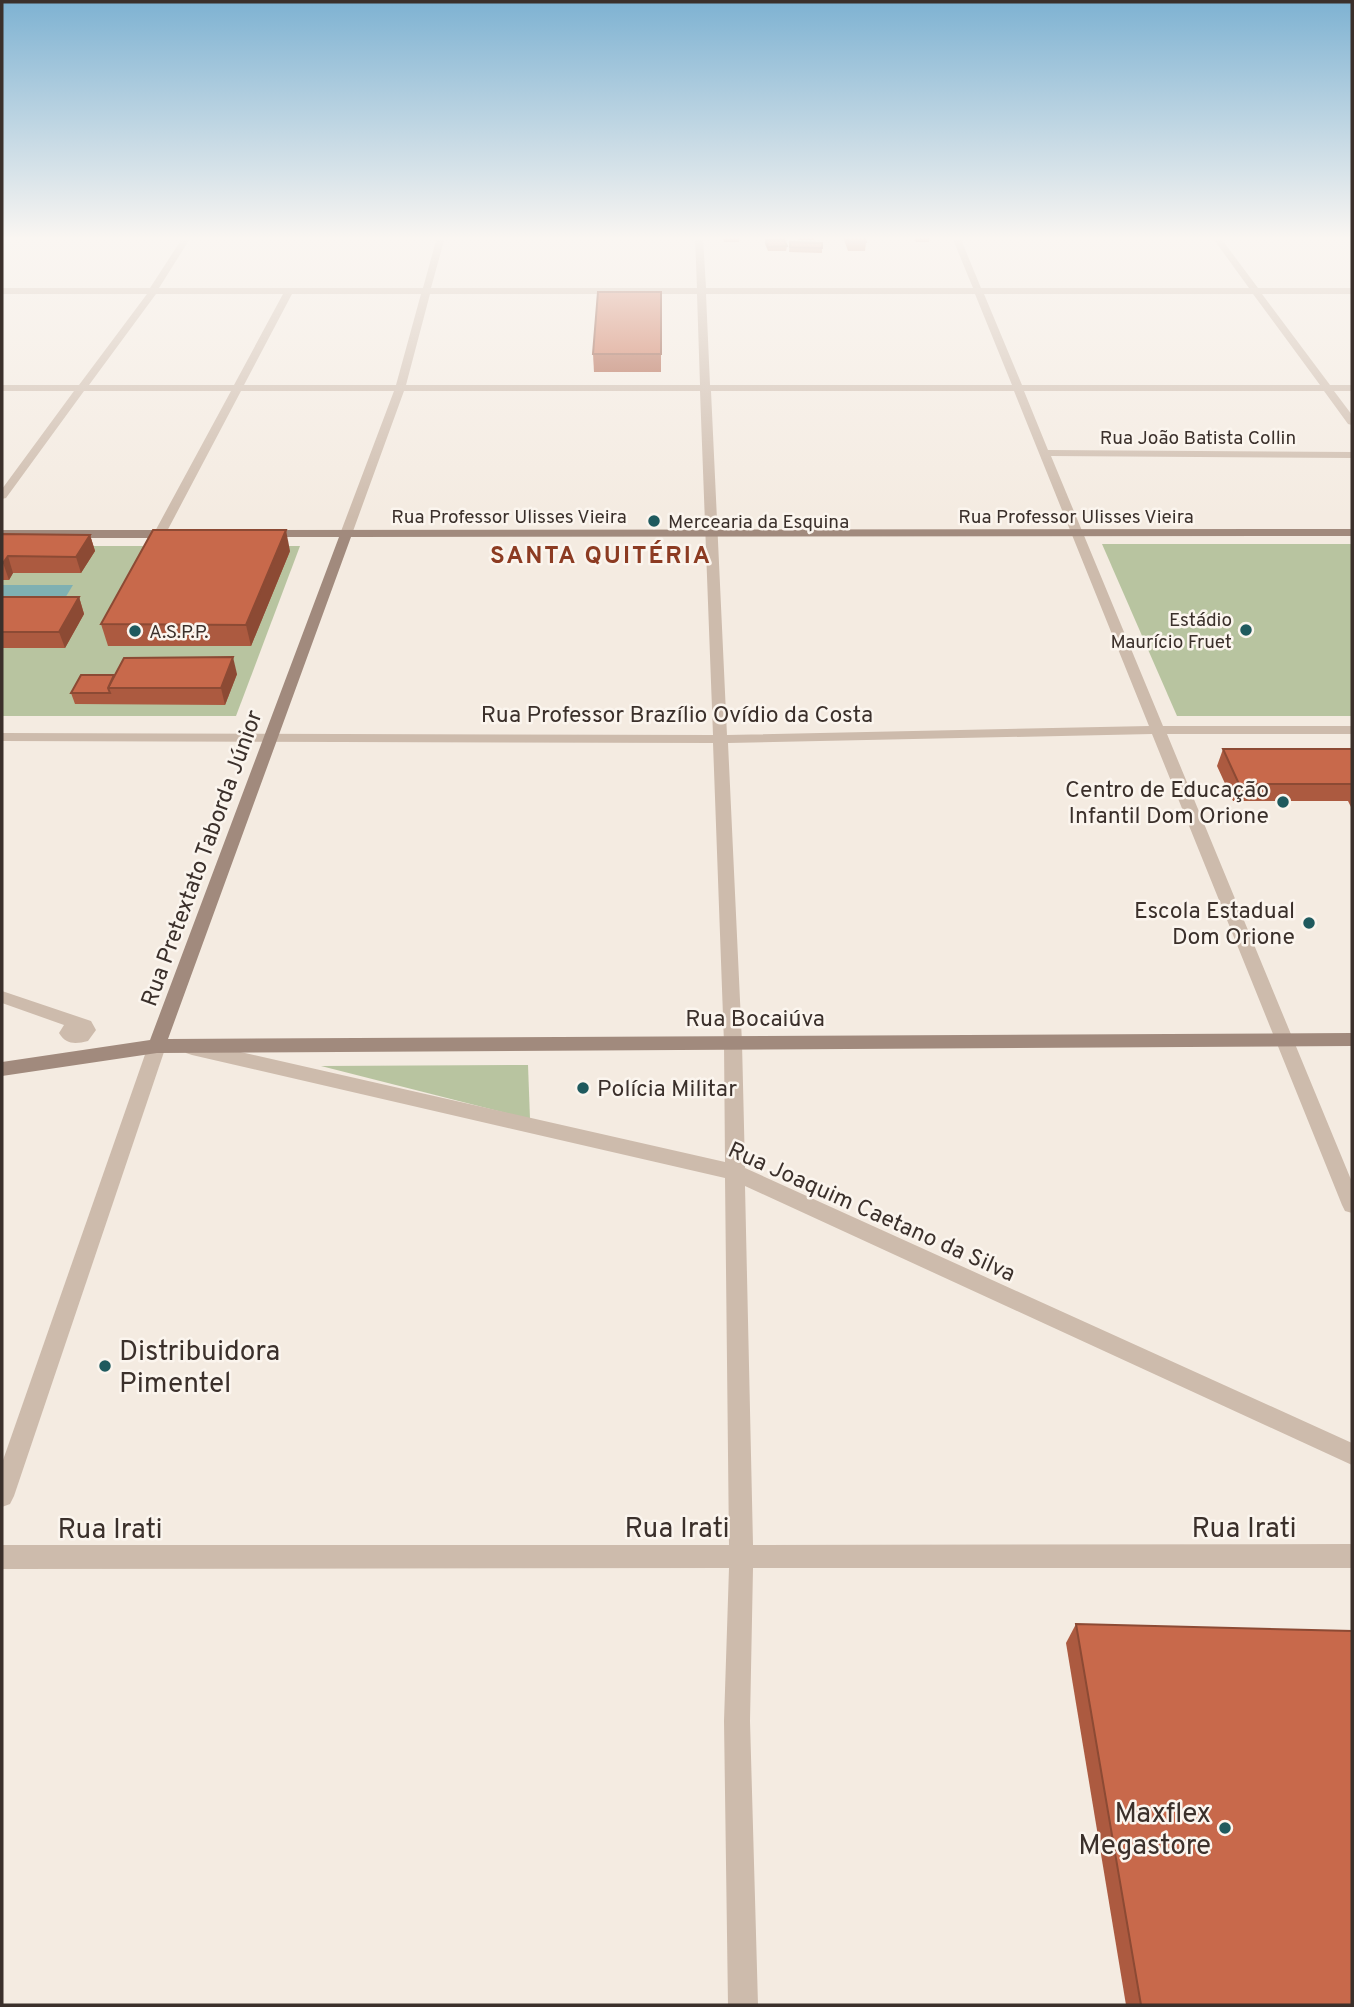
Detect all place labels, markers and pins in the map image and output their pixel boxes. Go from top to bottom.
place label: Mercearia da Esquina [668,511,849,535]
marker: Mercearia da Esquina [646,513,662,529]
place label: Estádio Maurício Fruet [1111,609,1232,655]
place label: A.S.P.P. [149,621,209,645]
marker: Estádio Maurício Fruet [1238,622,1254,638]
marker: A.S.P.P. [127,623,143,639]
place label: Centro de Educação Infantil Dom Orione [1065,777,1269,832]
marker: Centro de Educação Infantil Dom Orione [1275,794,1291,810]
place label: Escola Estadual Dom Orione [1134,898,1295,953]
marker: Escola Estadual Dom Orione [1301,915,1317,931]
place label: Polícia Militar [597,1076,737,1105]
marker: Polícia Militar [575,1080,591,1096]
place label: Distribuidora Pimentel [119,1335,280,1403]
marker: Distribuidora Pimentel [97,1358,113,1374]
place label: Maxflex Megastore [1078,1797,1211,1865]
marker: Maxflex Megastore [1217,1820,1233,1836]

